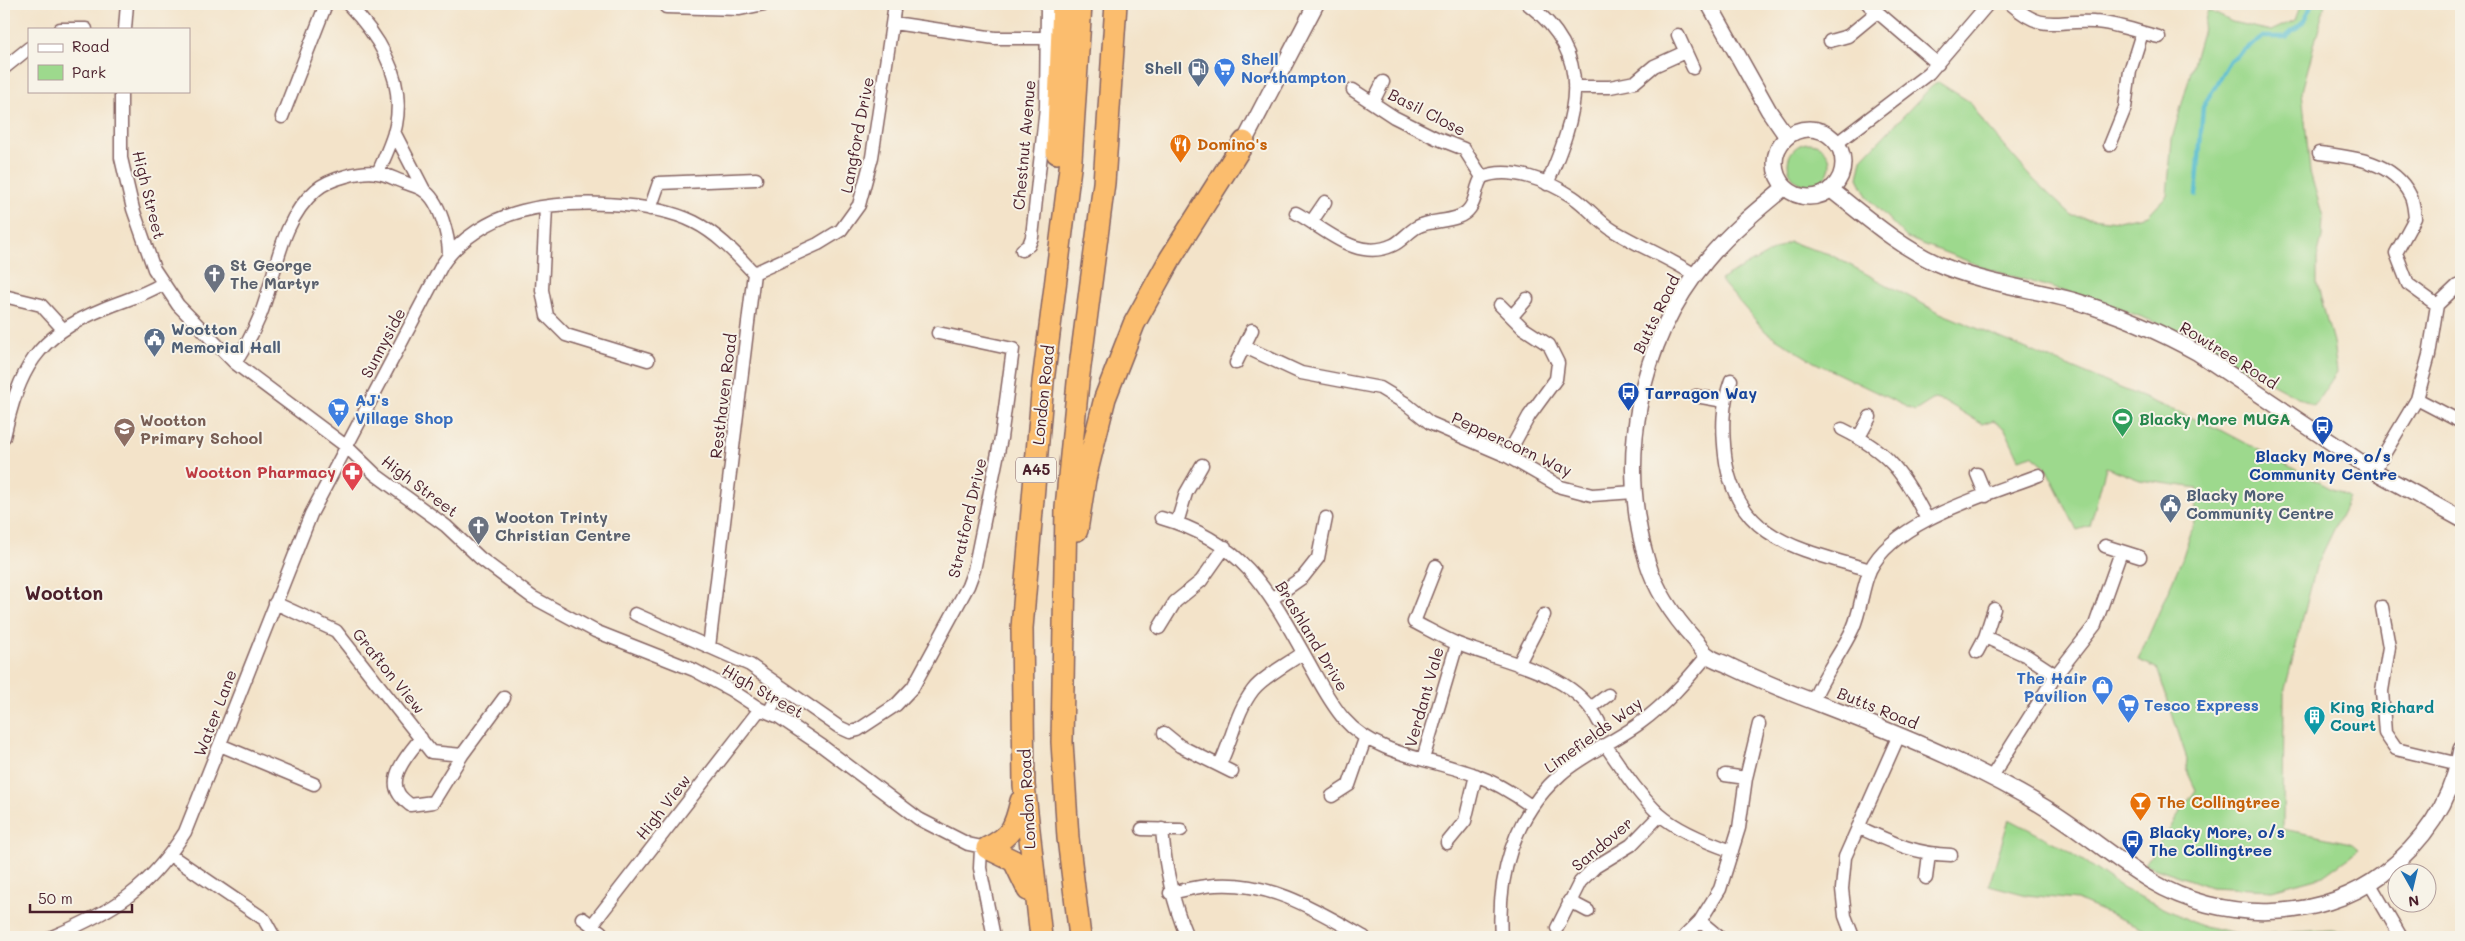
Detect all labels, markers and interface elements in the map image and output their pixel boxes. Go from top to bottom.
legend [28,28,190,92]
text: Road [72,36,109,56]
place label: Shell Northampton [1241,48,1346,87]
fuel station icon: Shell [1186,56,1210,87]
supermarket icon: Shell Northampton [1213,56,1237,87]
place label: Shell [1145,57,1182,78]
text: Park [72,62,106,82]
street label: Langford Drive [835,75,878,195]
street label: Chestnut Avenue [1007,79,1040,211]
street label: Basil Close [1385,83,1470,140]
restaurant icon: Domino's [1169,132,1193,163]
place label: Domino's [1197,133,1268,154]
street label: High Street [128,148,171,241]
place label: St George The Martyr [230,254,319,293]
church icon: St George The Martyr [202,262,226,293]
street label: Butts Road [1627,271,1684,357]
street label: Sunnyside [355,304,410,381]
street label: Rowtree Road [2176,316,2282,393]
place label: Wootton Memorial Hall [171,318,281,357]
public building icon: Wootton Memorial Hall [143,326,167,357]
street label: Resthaven Road [704,332,741,460]
street label: London Road [1027,344,1058,446]
bus stop icon: Tarragon Way [1617,381,1641,412]
place label: Tarragon Way [1645,382,1757,403]
place label: AJ's Village Shop [355,389,453,428]
supermarket icon: AJ's Village Shop [327,397,351,428]
street label: Peppercorn Way [1449,406,1576,481]
sports icon: Blacky More MUGA [2111,407,2135,438]
place label: Blacky More MUGA [2139,408,2291,429]
place label: Wootton Primary School [140,409,263,448]
bus stop icon: Blacky More, o/s Community Centre [2311,415,2335,446]
school or university icon: Wootton Primary School [112,417,136,448]
place label: Blacky More, o/s Community Centre [2249,445,2397,484]
street label: High Street [378,450,463,521]
street label: Stratford Drive [943,456,991,580]
road number: A45 [1016,458,1056,482]
pharmacy icon: Wootton Pharmacy [340,460,364,491]
place label: Wootton Pharmacy [185,461,336,482]
place label: Blacky More Community Centre [2186,484,2334,523]
public building icon: Blacky More Community Centre [2158,492,2182,523]
place label: Wooton Trinty Christian Centre [495,506,631,545]
church icon: Wooton Trinty Christian Centre [467,514,491,545]
street label: Brashland Drive [1271,577,1354,695]
district label: Wootton [25,580,103,605]
street label: Grafton View [348,624,430,718]
street label: Verdant Vale [1399,644,1448,750]
street label: High Street [719,659,808,722]
street label: Water Lane [188,666,241,759]
place label: The Hair Pavilion [2017,667,2087,706]
shop icon: The Hair Pavilion [2091,675,2115,706]
street label: Butts Road [1835,682,1922,733]
street label: Limefields Way [1539,692,1646,777]
supermarket icon: Tesco Express [2116,693,2140,724]
place label: Tesco Express [2144,694,2259,715]
place label: King Richard Court [2330,696,2434,735]
building icon: King Richard Court [2302,704,2326,735]
street label: London Road [1013,748,1040,850]
street label: High View [631,770,695,844]
bar icon: The Collingtree [2129,790,2153,821]
place label: The Collingtree [2157,791,2280,812]
street label: Sandover [1567,812,1637,875]
place label: Blacky More, o/s The Collingtree [2149,821,2285,860]
bus stop icon: Blacky More, o/s The Collingtree [2121,829,2145,860]
north arrow [2388,864,2438,914]
scale bar [30,881,132,913]
text: 50 m [38,888,73,908]
text: N [2407,891,2420,912]

